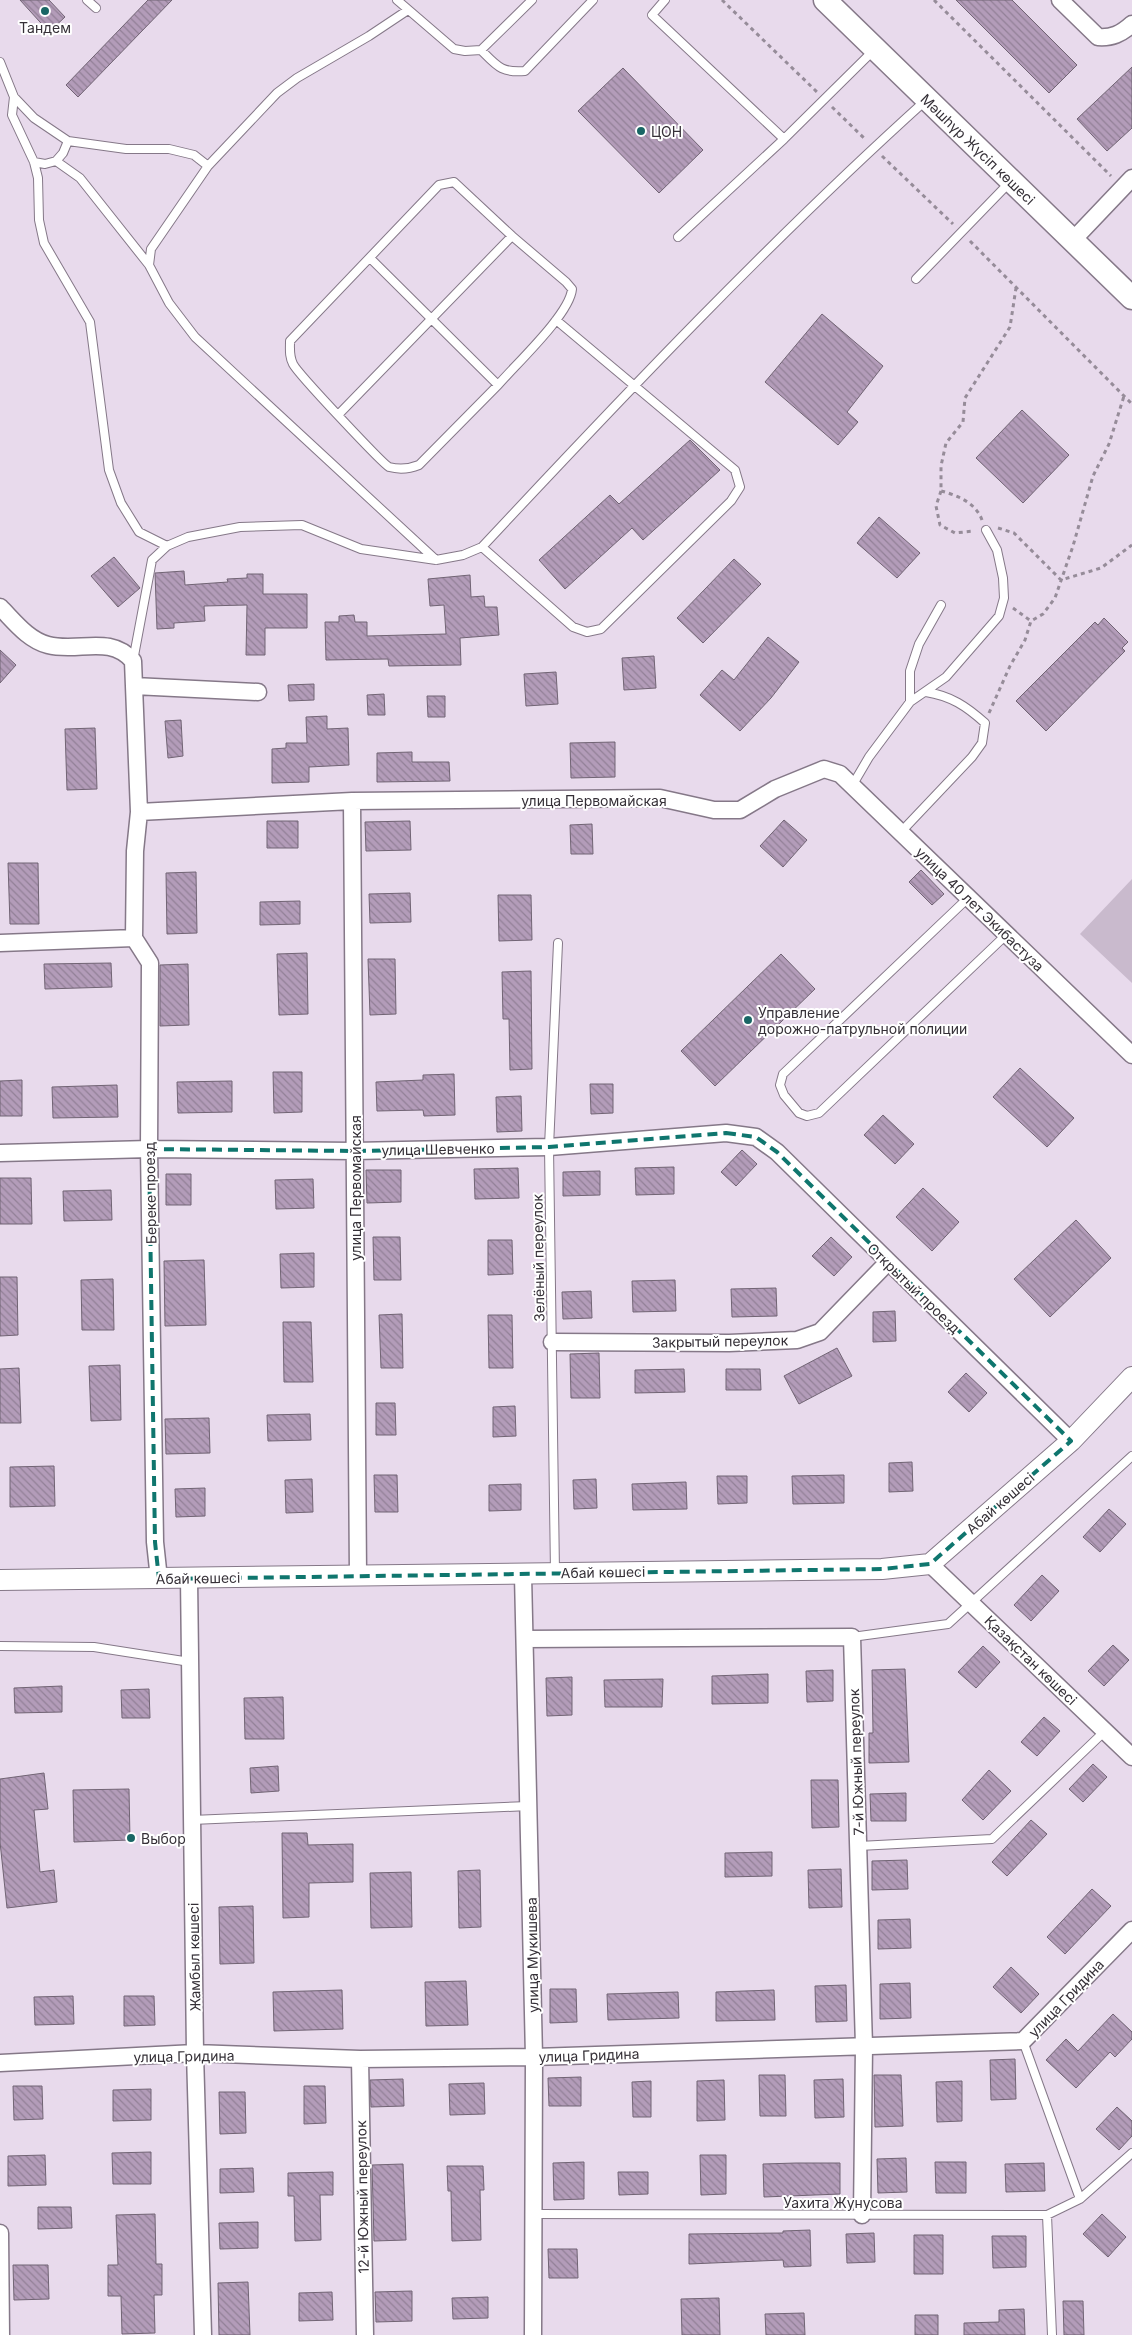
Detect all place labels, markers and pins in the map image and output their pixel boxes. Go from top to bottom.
marker: Тандем [39,5,51,17]
place label: Тандем [19,19,71,36]
place label: ЦОН [651,123,682,140]
marker: ЦОН [635,125,647,137]
place label: Управление дорожно-патрульной полиции [758,1004,967,1037]
marker: Управление дорожно-патрульной полиции [742,1014,754,1026]
place label: Выбор [141,1830,186,1847]
marker: Выбор [125,1832,137,1844]

